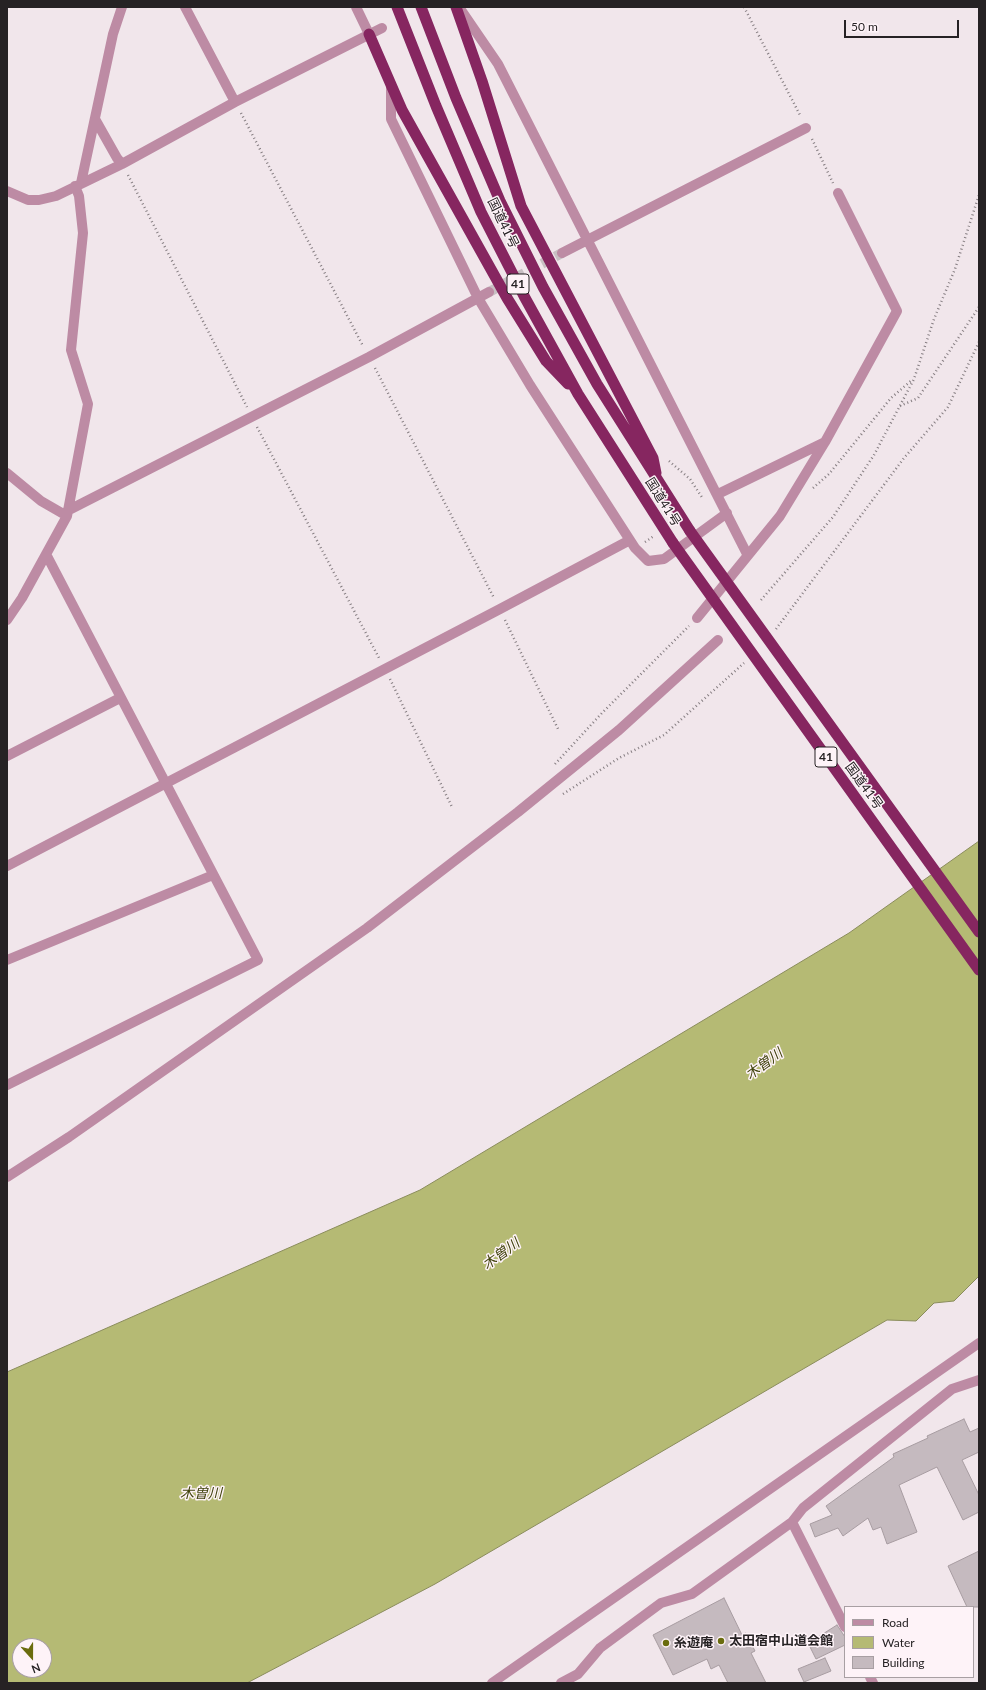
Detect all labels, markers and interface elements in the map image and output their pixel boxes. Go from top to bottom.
scale bar [846,12,961,38]
text: 50 m [851,19,878,34]
street label: 国道41号 [484,195,522,251]
road number: 41 [507,274,529,294]
street label: 国道41号 [642,475,684,529]
road number: 41 [815,747,837,767]
street label: 国道41号 [842,760,886,812]
water label: 木曽川 [742,1045,786,1083]
water label: 木曽川 [479,1235,523,1273]
water label: 木曽川 [180,1485,222,1501]
legend [844,1606,974,1678]
text: Road [882,1615,909,1630]
place label: 太田宿中山道会館 [729,1633,833,1649]
place label: 糸遊庵 [674,1635,713,1651]
text: Water [882,1635,915,1650]
marker: 太田宿中山道会館 [716,1636,726,1646]
north arrow [12,1638,52,1678]
marker: 糸遊庵 [661,1638,671,1648]
text: Building [882,1655,925,1670]
text: N [30,1661,42,1676]

